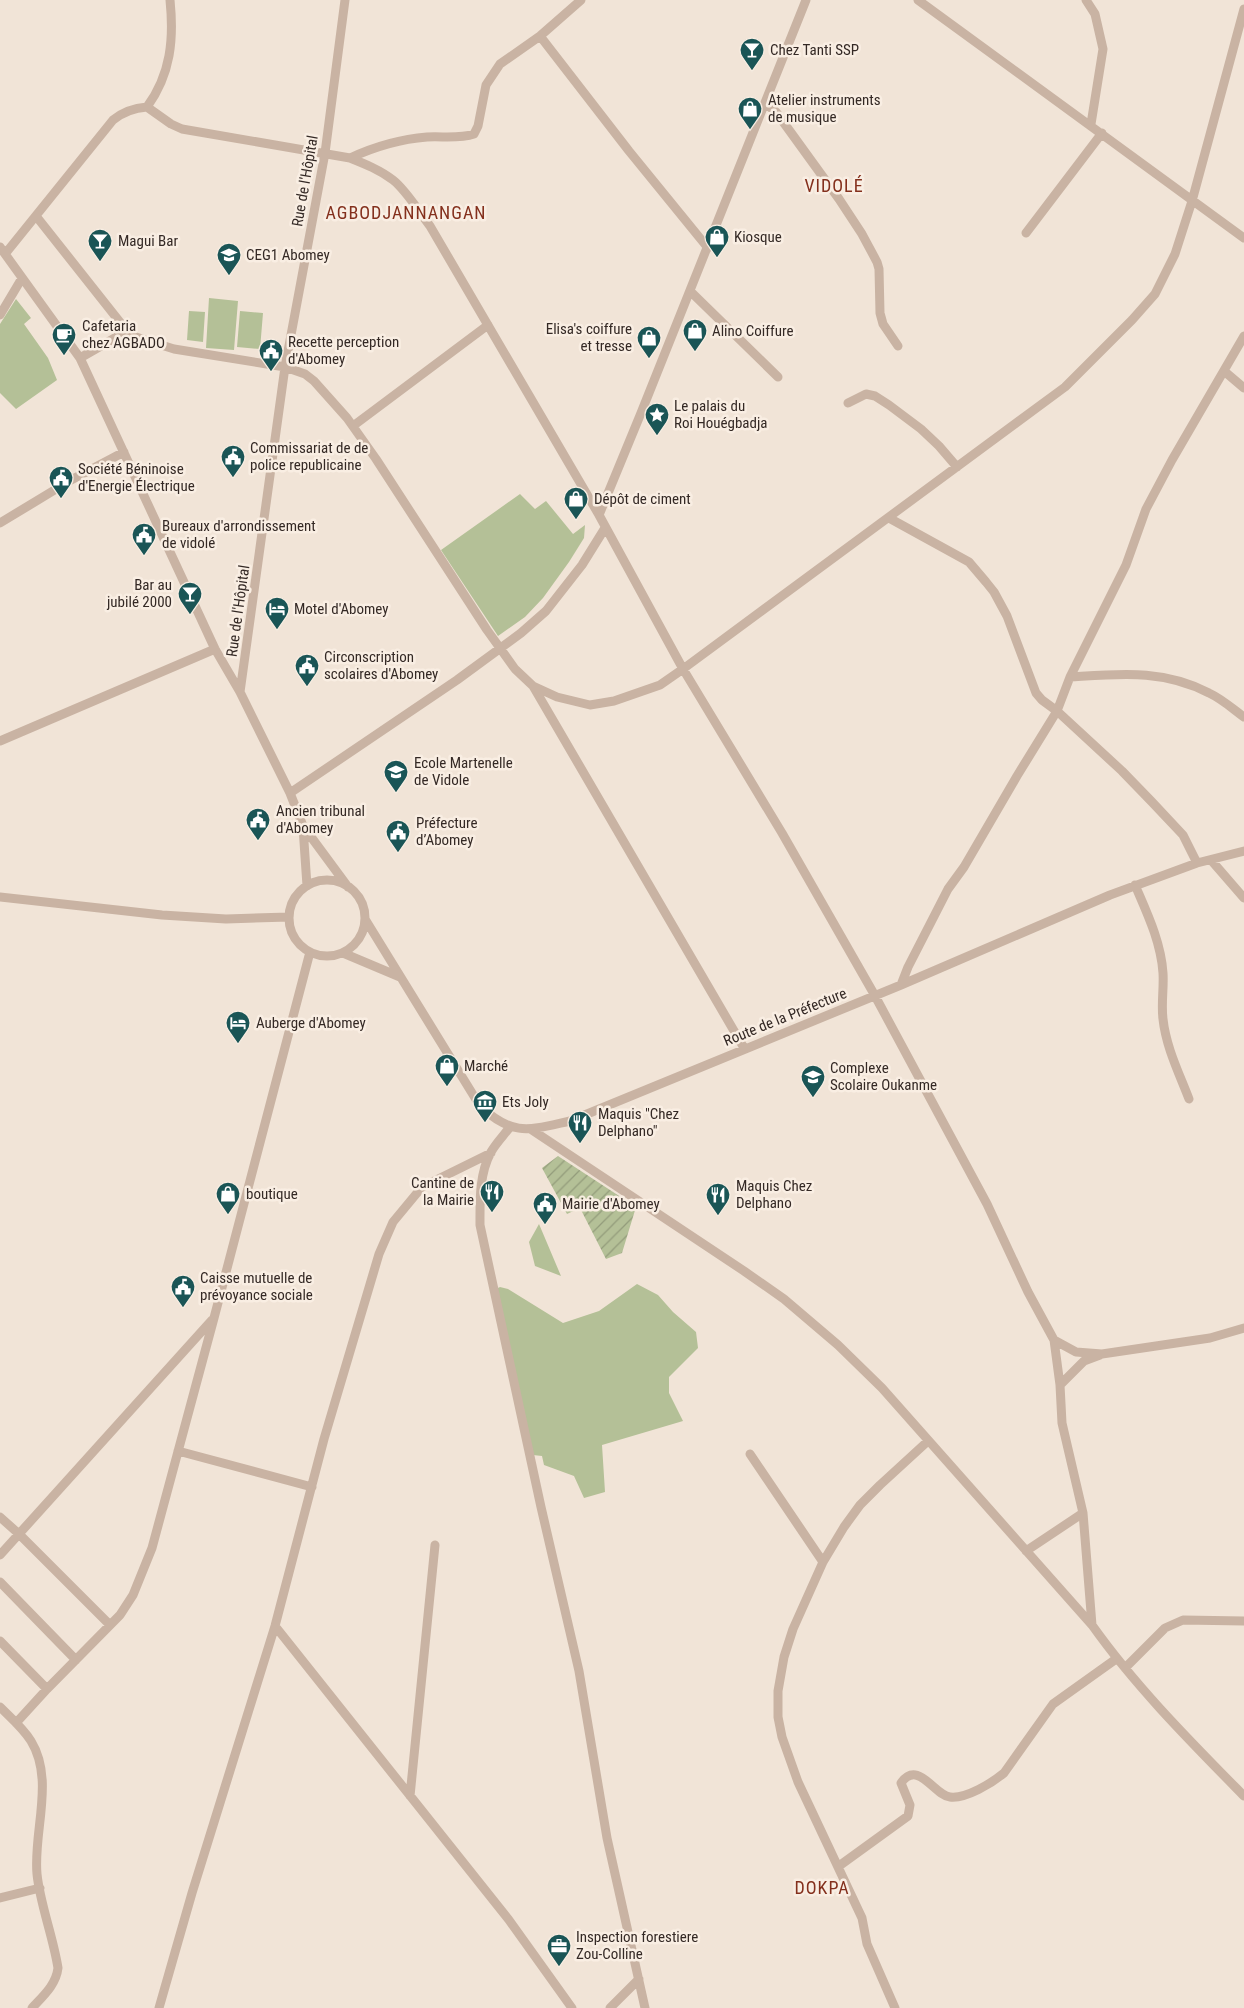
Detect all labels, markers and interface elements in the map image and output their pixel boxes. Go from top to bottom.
bar icon: Chez Tanti SSP [739,37,765,71]
place label: Chez Tanti SSP [770,41,859,59]
place label: Atelier instruments de musique [768,91,881,126]
shop icon: Atelier instruments de musique [737,96,763,130]
street label: Rue de l'Hôpital [288,134,322,228]
district label: VIDOLÉ [804,175,864,196]
district label: AGBODJANNANGAN [326,202,486,223]
shop icon: Kiosque [704,224,730,258]
bar icon: Magui Bar [87,228,113,262]
place label: Kiosque [734,228,782,246]
place label: Magui Bar [118,232,178,250]
school or university icon: CEG1 Abomey [216,242,242,276]
place label: CEG1 Abomey [246,246,330,264]
place label: Cafetaria chez AGBADO [82,317,165,352]
shop icon: Alino Coiffure [682,318,708,352]
place label: Elisa's coiffure et tresse [546,320,632,355]
cafe icon: Cafetaria chez AGBADO [51,322,77,356]
place label: Alino Coiffure [712,322,793,340]
shop icon: Elisa's coiffure et tresse [636,325,662,359]
place label: Recette perception d'Abomey [288,333,399,368]
public building icon: Recette perception d'Abomey [258,338,284,372]
place label: Le palais du Roi Houégbadja [674,397,767,432]
place icon: Le palais du Roi Houégbadja [644,402,670,436]
place label: Commissariat de de police republicaine [250,439,368,474]
public building icon: Commissariat de de police republicaine [220,444,246,478]
place label: Société Béninoise d'Energie Électrique [78,460,195,495]
public building icon: Société Béninoise d'Energie Électrique [48,465,74,499]
shop icon: Dépôt de ciment [563,486,589,520]
place label: Dépôt de ciment [594,490,691,508]
place label: Bureaux d'arrondissement de vidolé [162,517,316,552]
public building icon: Bureaux d'arrondissement de vidolé [131,522,157,556]
street label: Rue de l'Hôpital [223,564,253,658]
place label: Bar au jubilé 2000 [106,576,172,611]
bar icon: Bar au jubilé 2000 [177,581,203,615]
hotel icon: Motel d'Abomey [264,596,290,630]
place label: Motel d'Abomey [294,600,388,618]
place label: Circonscription scolaires d'Abomey [324,648,438,683]
public building icon: Circonscription scolaires d'Abomey [294,653,320,687]
place label: Ecole Martenelle de Vidole [414,754,513,789]
school or university icon: Ecole Martenelle de Vidole [383,759,409,793]
place label: Ancien tribunal d'Abomey [276,802,365,837]
public building icon: Ancien tribunal d'Abomey [245,807,271,841]
place label: Préfecture d’Abomey [416,814,477,849]
public building icon: Préfecture d’Abomey [385,819,411,853]
street label: Route de la Préfecture [721,984,849,1050]
hotel icon: Auberge d'Abomey [225,1010,251,1044]
place label: Auberge d'Abomey [256,1014,366,1032]
shop icon: Marché [434,1053,460,1087]
place label: Marché [464,1057,508,1075]
place label: Complexe Scolaire Oukanme [830,1059,937,1094]
school or university icon: Complexe Scolaire Oukanme [800,1064,826,1098]
museum icon: Ets Joly [472,1089,498,1123]
place label: Ets Joly [502,1093,549,1111]
place label: Maquis "Chez Delphano" [598,1105,679,1140]
restaurant icon: Maquis "Chez Delphano" [567,1110,593,1144]
place label: Cantine de la Mairie [411,1174,474,1209]
place label: Maquis Chez Delphano [736,1177,812,1212]
restaurant icon: Cantine de la Mairie [479,1179,505,1213]
shop icon: boutique [215,1181,241,1215]
restaurant icon: Maquis Chez Delphano [705,1182,731,1216]
place label: boutique [246,1185,298,1203]
public building icon: Mairie d'Abomey [532,1191,558,1225]
place label: Mairie d'Abomey [562,1195,660,1213]
place label: Caisse mutuelle de prévoyance sociale [200,1269,313,1304]
public building icon: Caisse mutuelle de prévoyance sociale [170,1274,196,1308]
district label: DOKPA [794,1877,850,1898]
place label: Inspection forestiere Zou-Colline [576,1928,698,1963]
office icon: Inspection forestiere Zou-Colline [546,1933,572,1967]

